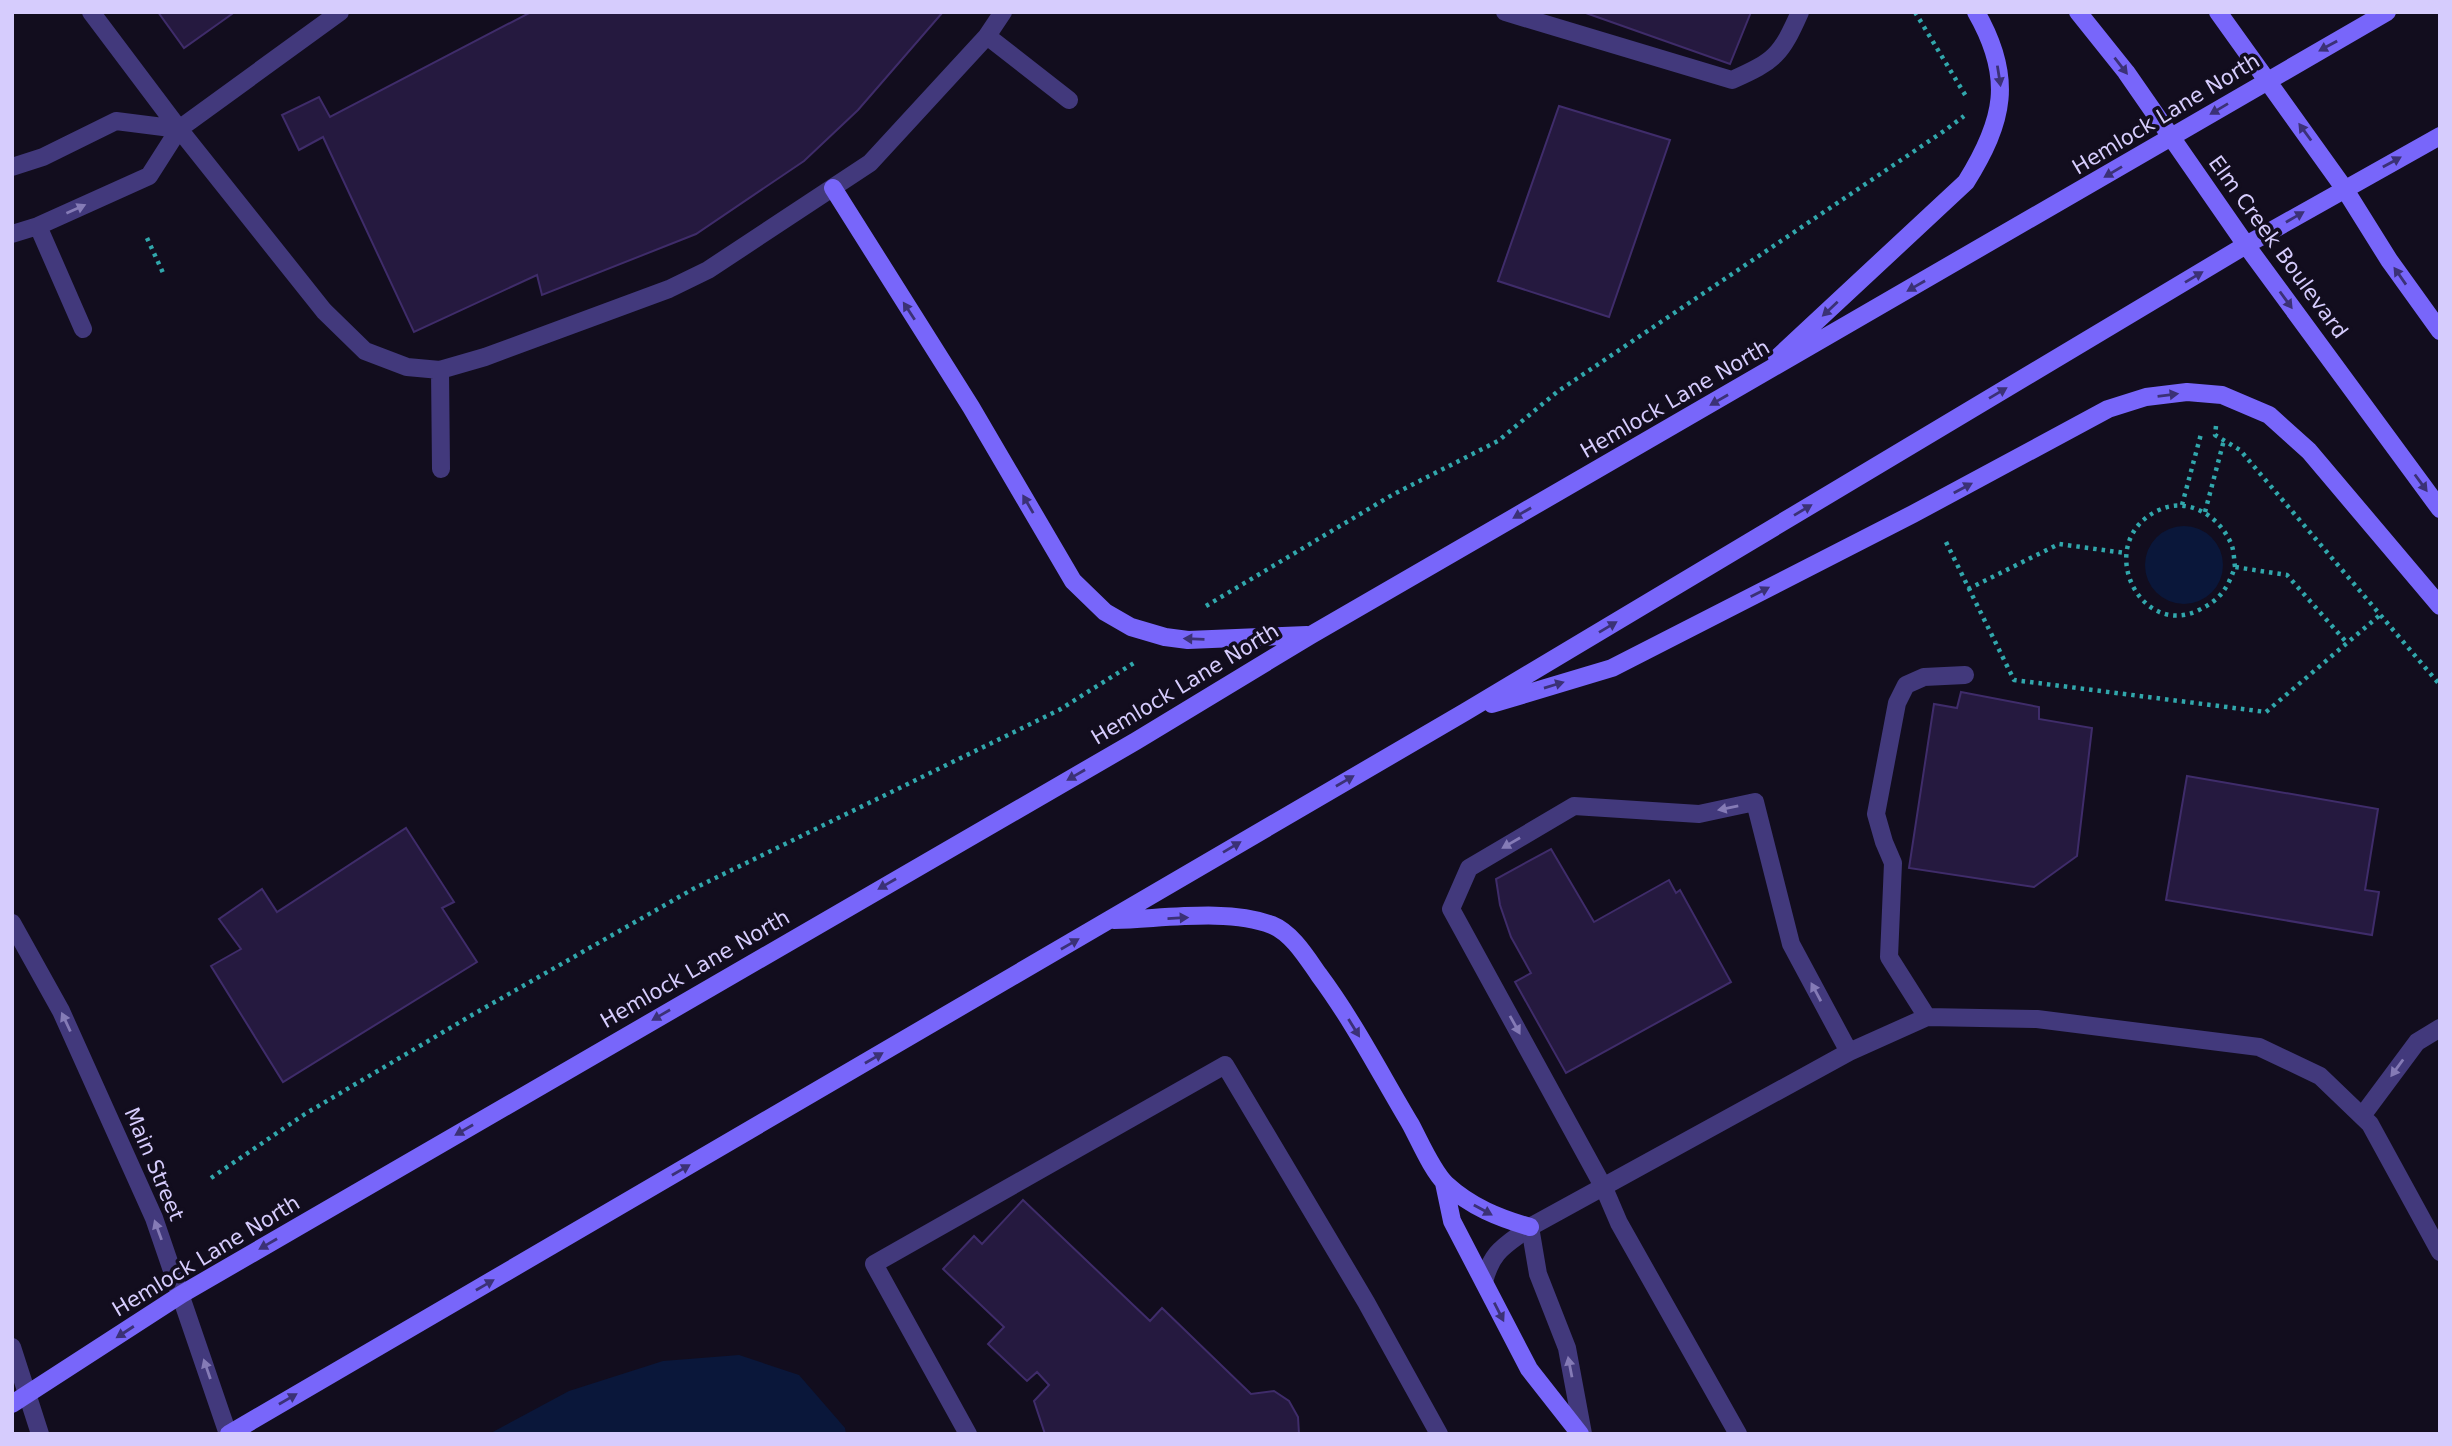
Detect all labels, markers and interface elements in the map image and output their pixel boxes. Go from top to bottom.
one-way arrow [2318,40,2337,52]
street label: Hemlock Lane North [2068,48,2264,180]
one-way arrow [2113,56,2128,74]
one-way arrow [1994,65,2005,87]
one-way arrow [2210,102,2229,115]
one-way arrow [2297,124,2312,142]
street label: Elm Creek Boulevard [2204,151,2352,343]
one-way arrow [2382,156,2402,168]
one-way arrow [2103,166,2122,178]
one-way arrow [65,203,86,214]
one-way arrow [2286,210,2305,223]
one-way arrow [2393,267,2407,285]
one-way arrow [2184,270,2203,283]
one-way arrow [1906,280,1926,292]
one-way arrow [2279,291,2293,309]
one-way arrow [902,301,915,320]
one-way arrow [1822,301,1839,317]
street label: Hemlock Lane North [1576,335,1774,463]
one-way arrow [1989,387,2008,399]
one-way arrow [2158,389,2180,400]
one-way arrow [1709,394,1729,406]
one-way arrow [2414,474,2428,492]
one-way arrow [1953,482,1973,494]
one-way arrow [1022,495,1034,514]
one-way arrow [1793,503,1812,516]
one-way arrow [1512,507,1531,520]
one-way arrow [1751,586,1771,598]
street label: Hemlock Lane North [1087,618,1283,750]
one-way arrow [1598,620,1617,633]
one-way arrow [1182,634,1204,645]
one-way arrow [1544,680,1565,690]
one-way arrow [1067,769,1086,781]
one-way arrow [1335,775,1355,787]
one-way arrow [1717,802,1739,813]
one-way arrow [1502,837,1521,849]
one-way arrow [1222,841,1241,854]
one-way arrow [877,878,897,890]
street label: Hemlock Lane North [596,905,794,1033]
one-way arrow [1168,912,1190,923]
one-way arrow [1061,937,1080,950]
one-way arrow [1811,982,1822,1002]
one-way arrow [651,1009,671,1021]
one-way arrow [60,1012,71,1033]
one-way arrow [1509,1016,1521,1035]
one-way arrow [1347,1018,1360,1038]
one-way arrow [864,1052,884,1064]
one-way arrow [2390,1059,2404,1077]
street label: Main Street [119,1104,189,1224]
one-way arrow [455,1123,474,1136]
one-way arrow [672,1164,691,1177]
street label: Hemlock Lane North [108,1190,304,1322]
one-way arrow [1474,1204,1494,1216]
one-way arrow [152,1220,163,1241]
one-way arrow [258,1238,278,1250]
one-way arrow [475,1279,494,1291]
one-way arrow [1494,1302,1505,1322]
one-way arrow [115,1325,134,1338]
one-way arrow [1565,1356,1576,1378]
one-way arrow [201,1358,212,1379]
one-way arrow [279,1393,298,1406]

